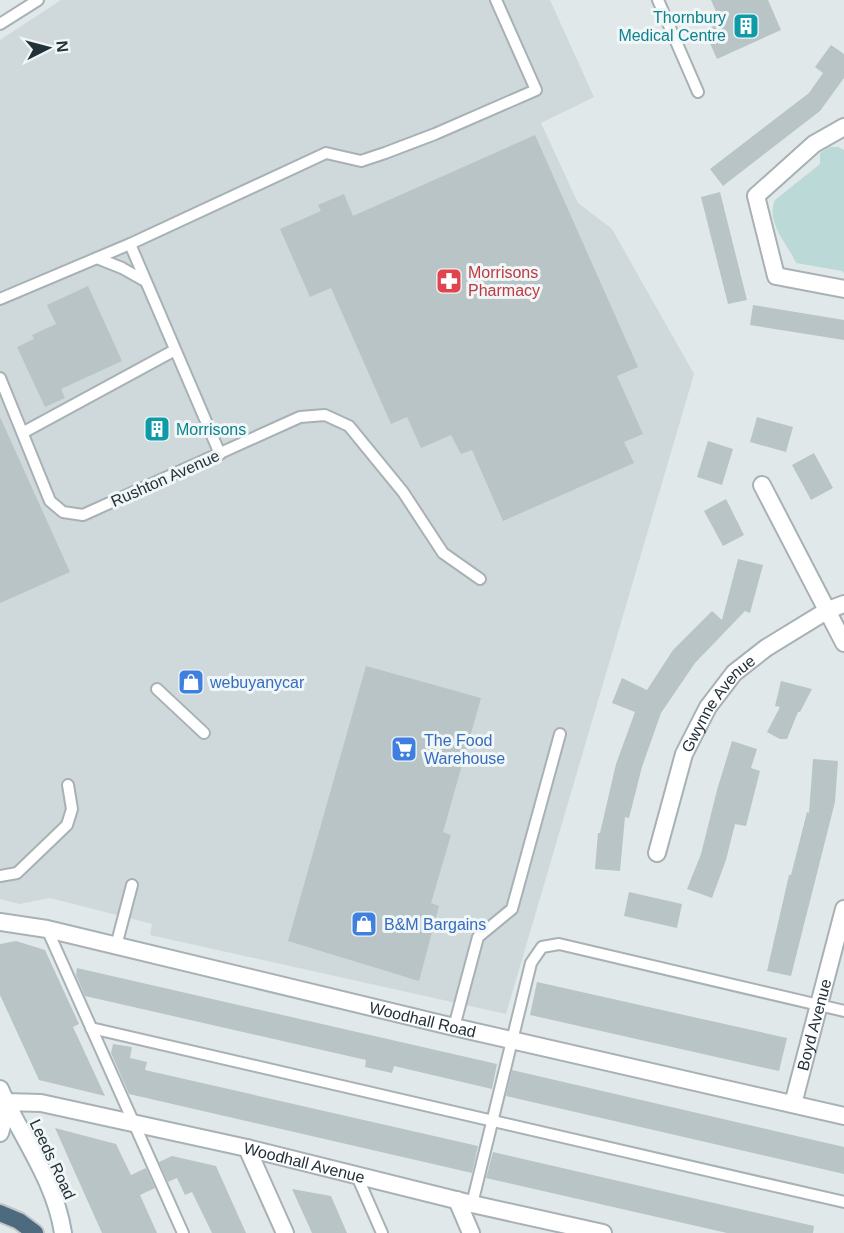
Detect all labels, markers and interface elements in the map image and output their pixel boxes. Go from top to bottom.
place label: Thornbury Medical Centre [618,9,726,44]
building icon: Thornbury Medical Centre [731,11,761,41]
north arrow [18,18,78,78]
text: N [53,40,71,53]
place label: Morrisons Pharmacy [468,264,540,299]
pharmacy icon: Morrisons Pharmacy [434,266,464,296]
building icon: Morrisons [142,414,172,444]
place label: Morrisons [176,421,246,438]
street label: Rushton Avenue [108,447,222,510]
street label: Gwynne Avenue [678,652,759,755]
shop icon: webuyanycar [176,667,206,697]
place label: webuyanycar [209,674,305,691]
place label: The Food Warehouse [424,732,505,767]
supermarket icon: The Food Warehouse [389,734,419,764]
shop icon: B&M Bargains [349,909,379,939]
place label: B&M Bargains [384,916,486,933]
street label: Boyd Avenue [794,977,834,1072]
street label: Woodhall Road [368,999,478,1041]
street label: Leeds Road [27,1117,78,1202]
street label: Woodhall Avenue [242,1140,367,1186]

